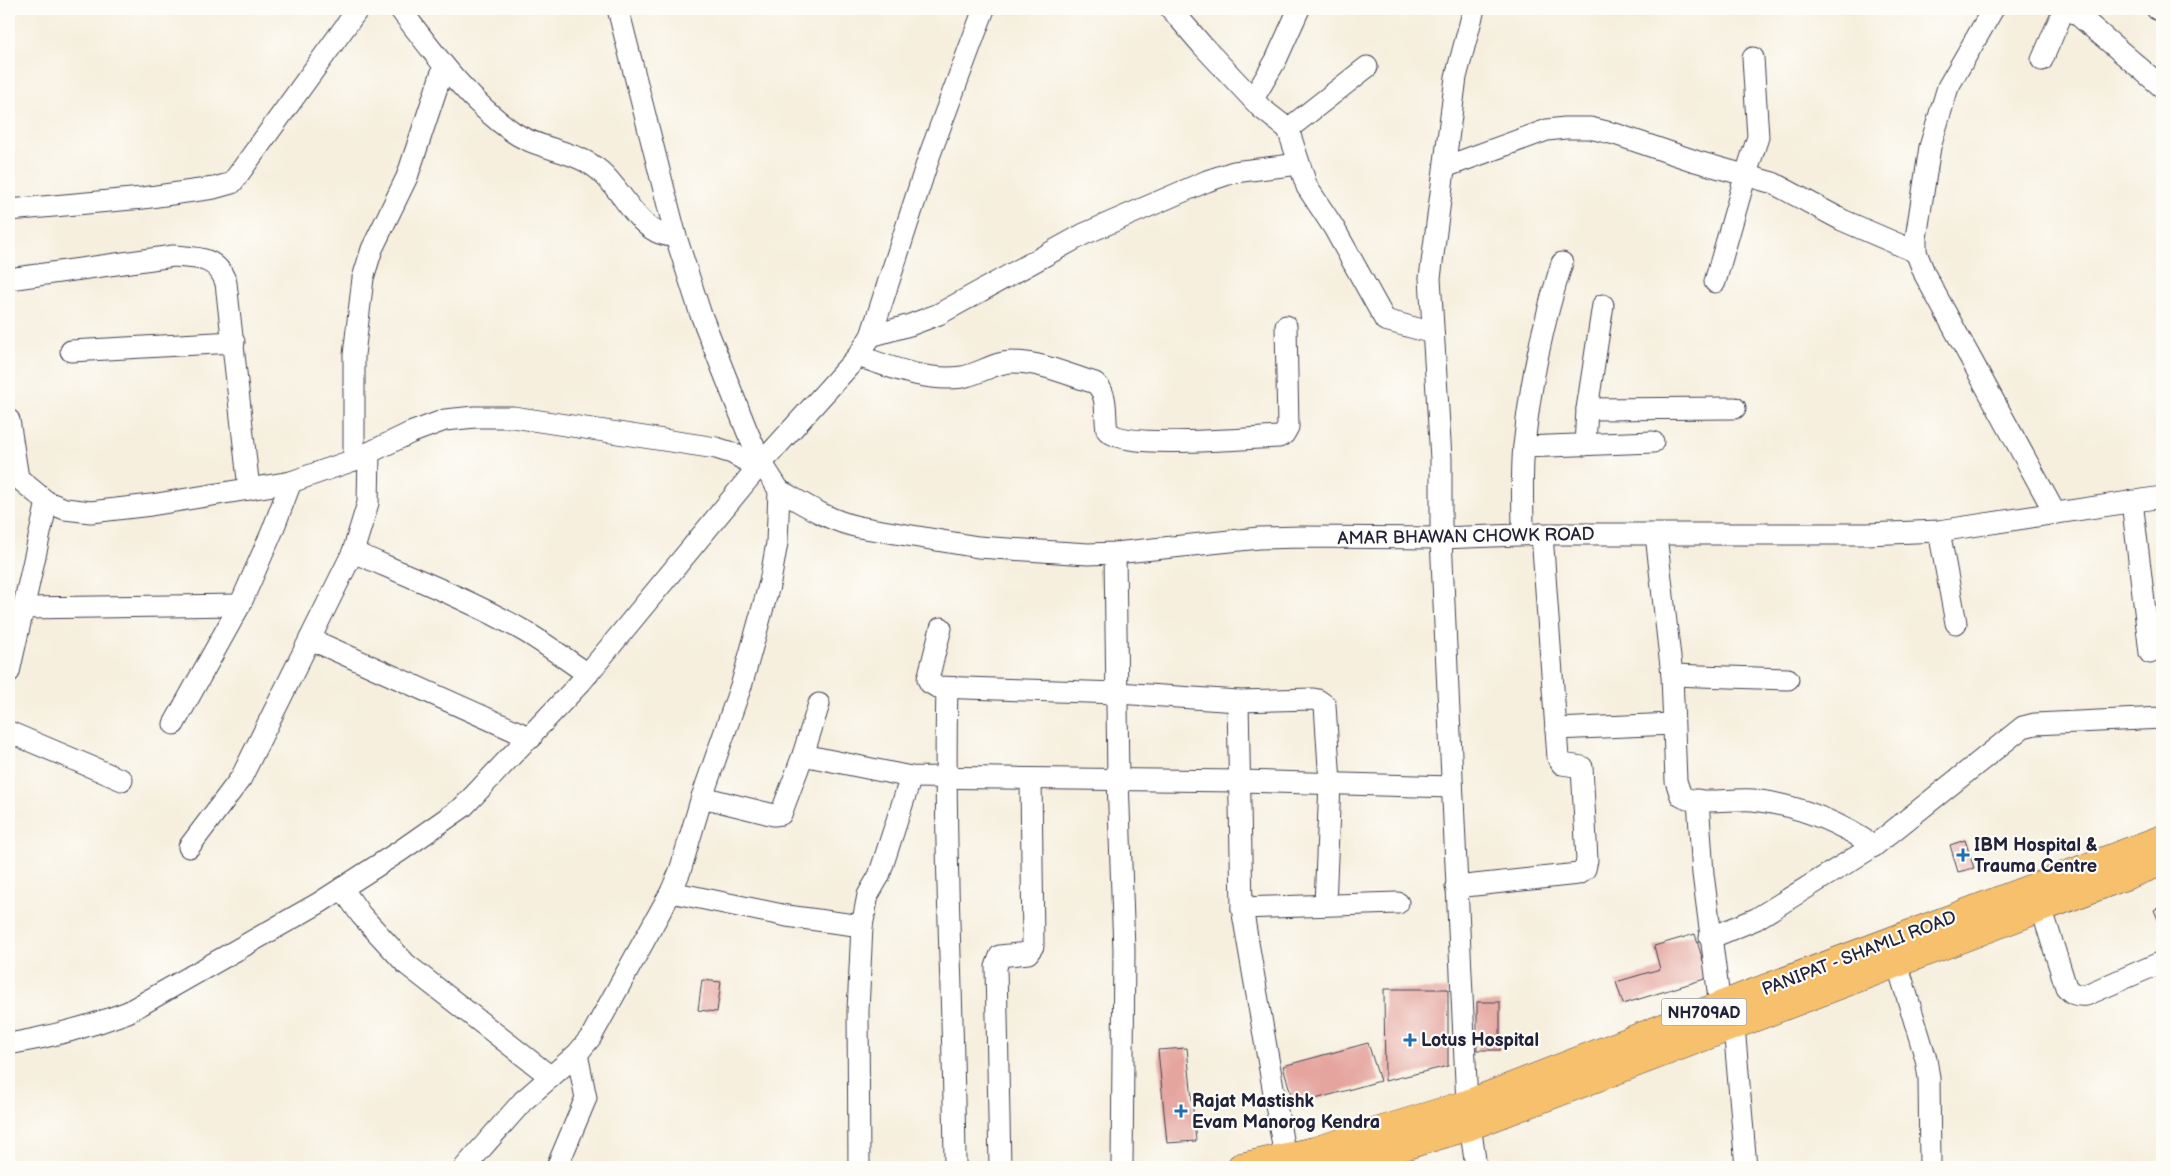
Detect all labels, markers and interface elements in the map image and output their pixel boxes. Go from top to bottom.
street label: AMAR BHAWAN CHOWK ROAD [1337,524,1595,549]
place label: IBM Hospital & Trauma Centre [1974,835,2098,877]
marker: IBM Hospital & Trauma Centre [1956,848,1970,862]
street label: PANIPAT - SHAMLI ROAD [1759,907,1959,1000]
road number: NH709AD [1662,999,1746,1026]
place label: Lotus Hospital [1421,1030,1539,1051]
marker: Lotus Hospital [1403,1033,1417,1047]
place label: Rajat Mastishk Evam Manorog Kendra [1192,1091,1380,1133]
marker: Rajat Mastishk Evam Manorog Kendra [1174,1104,1188,1118]

